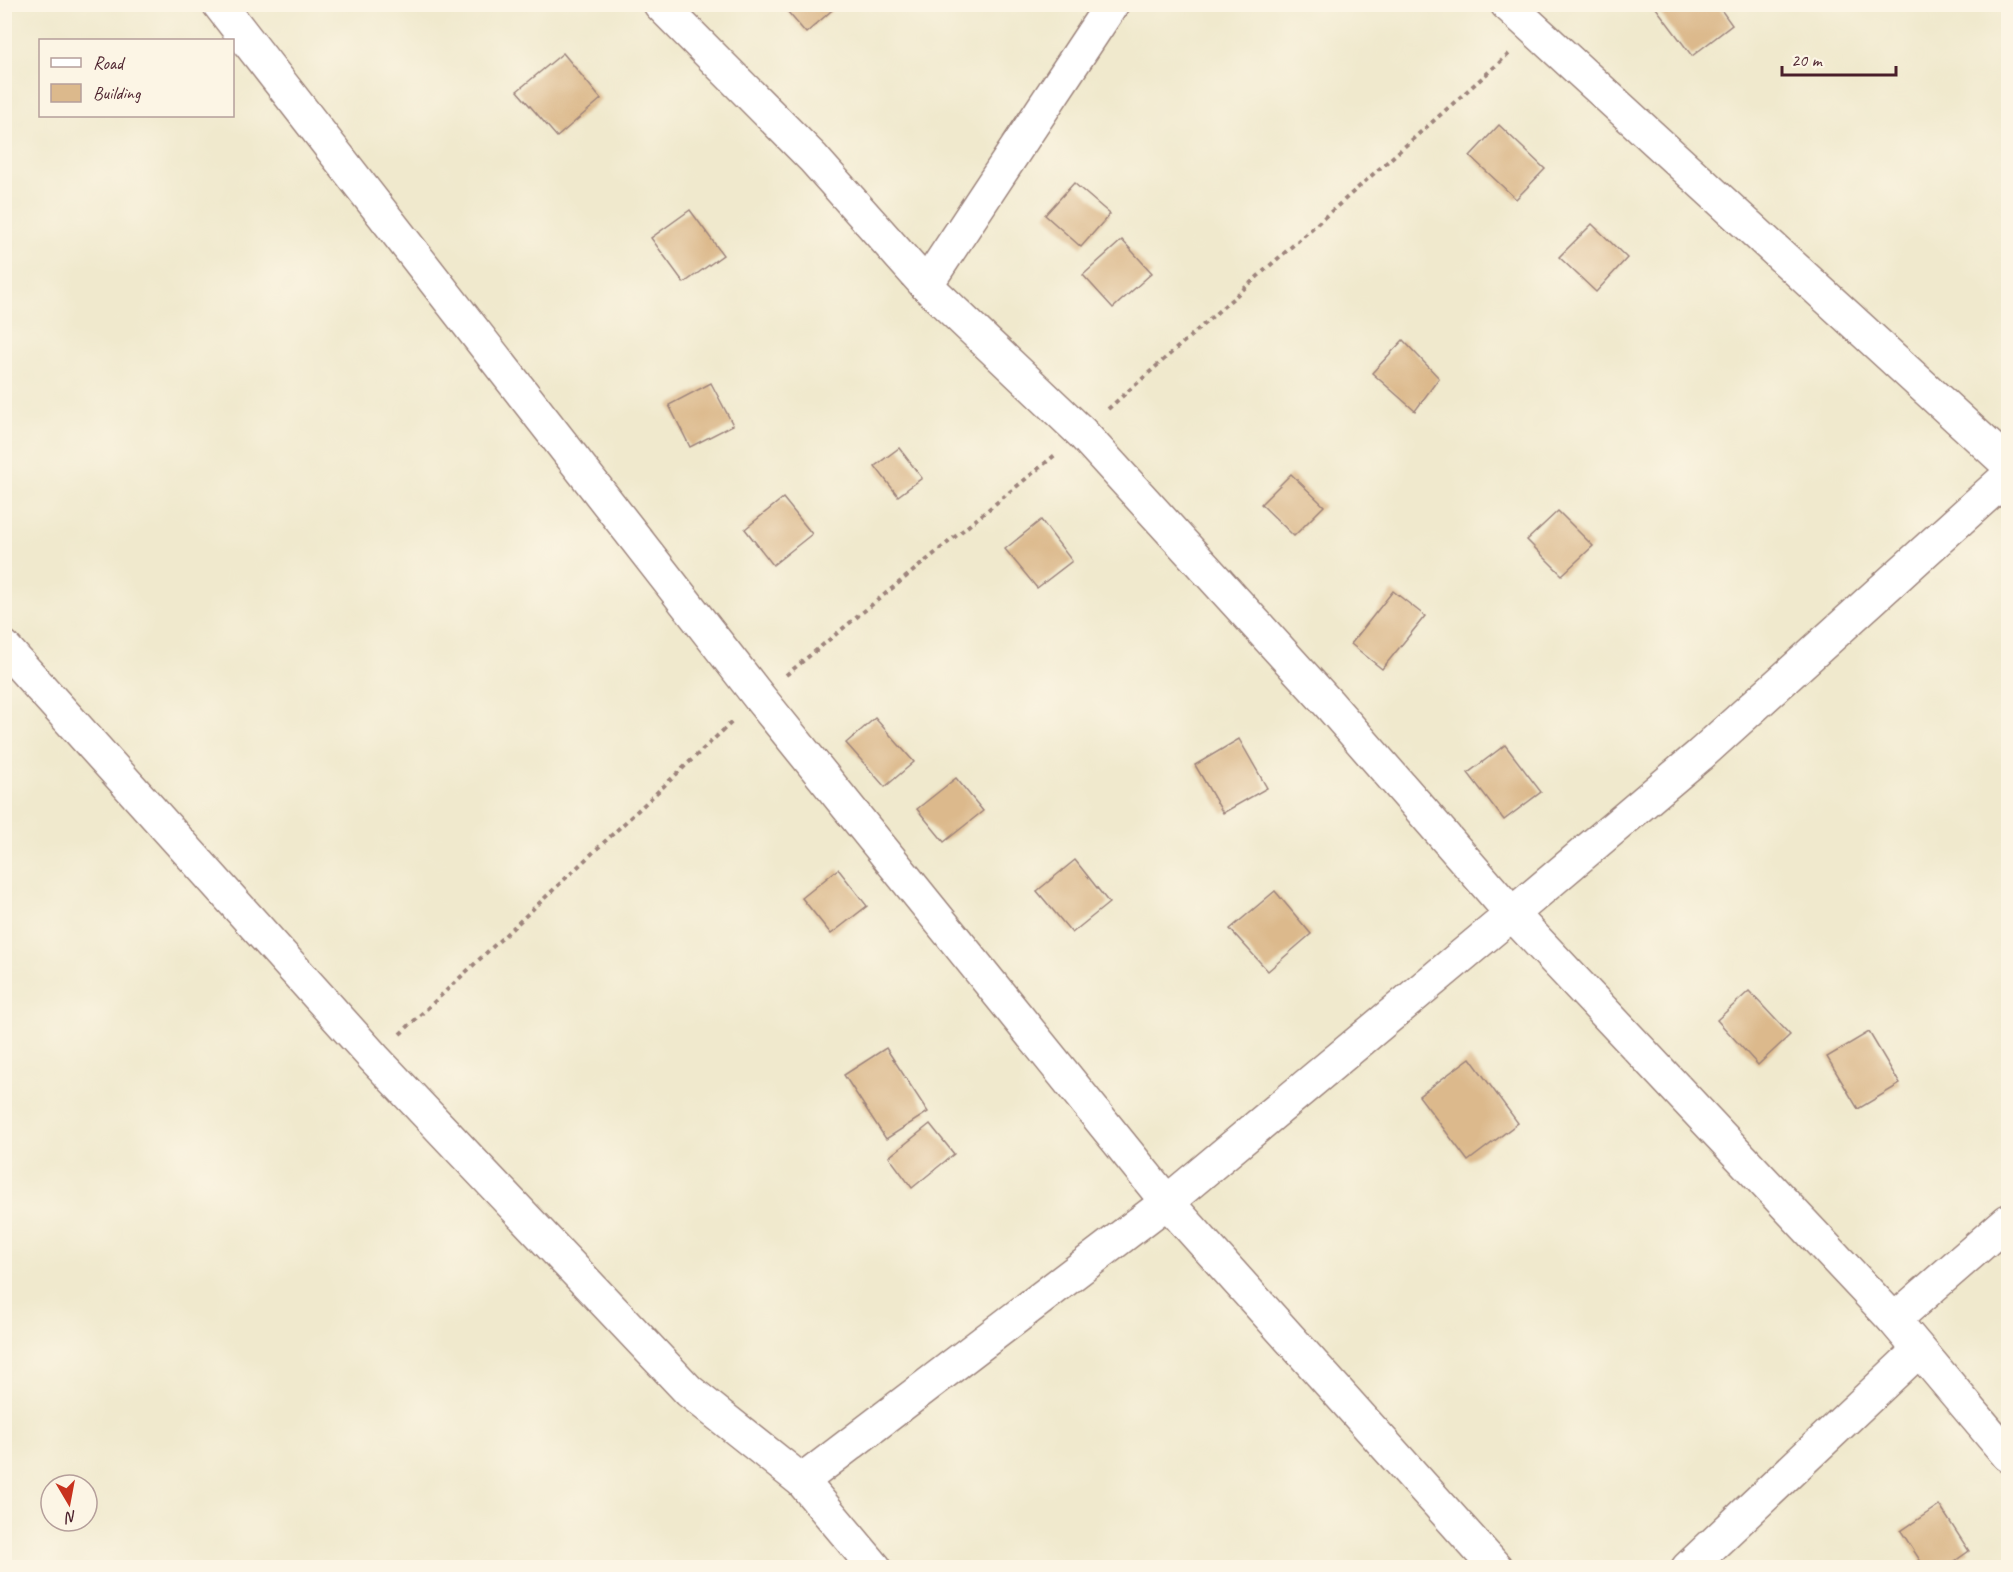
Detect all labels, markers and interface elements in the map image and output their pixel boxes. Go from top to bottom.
legend [39,39,234,117]
scale bar [1782,39,1896,77]
text: 20 m [1791,49,1824,71]
text: Road [93,52,126,74]
text: Building [93,82,142,104]
north arrow [39,1473,99,1533]
text: N [62,1506,78,1528]

